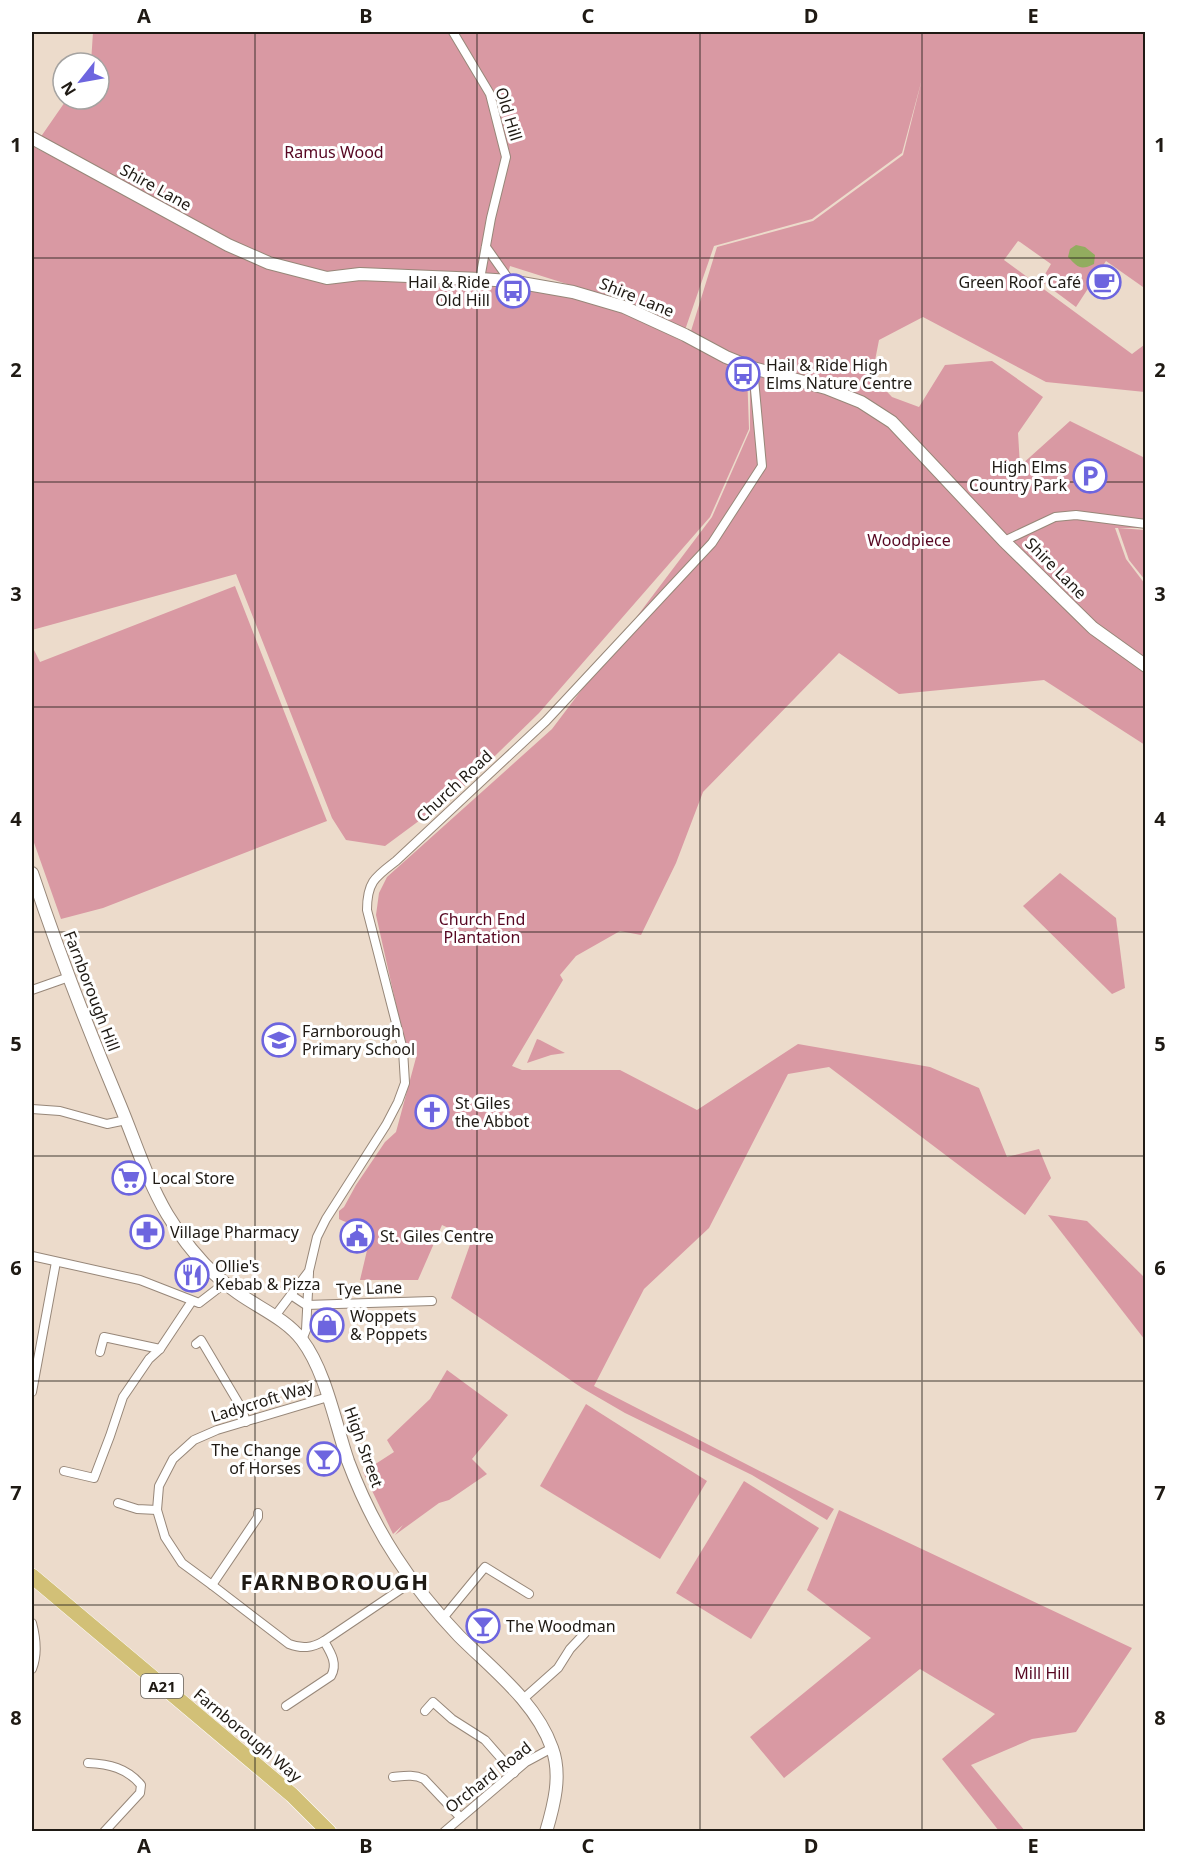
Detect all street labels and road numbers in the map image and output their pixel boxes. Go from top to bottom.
street label: Old Hill [490,85,528,143]
street label: Shire Lane [116,158,196,216]
street label: Shire Lane [596,272,678,322]
street label: Shire Lane [1020,532,1092,604]
street label: Church Road [411,745,497,827]
street label: Farnborough Hill [59,928,125,1054]
street label: Tye Lane [336,1276,402,1300]
street label: Ladycroft Way [208,1375,317,1427]
street label: High Street [339,1404,389,1491]
road number: A21 [141,1674,183,1698]
street label: Farnborough Way [189,1683,307,1787]
street label: Orchard Road [440,1736,536,1818]

